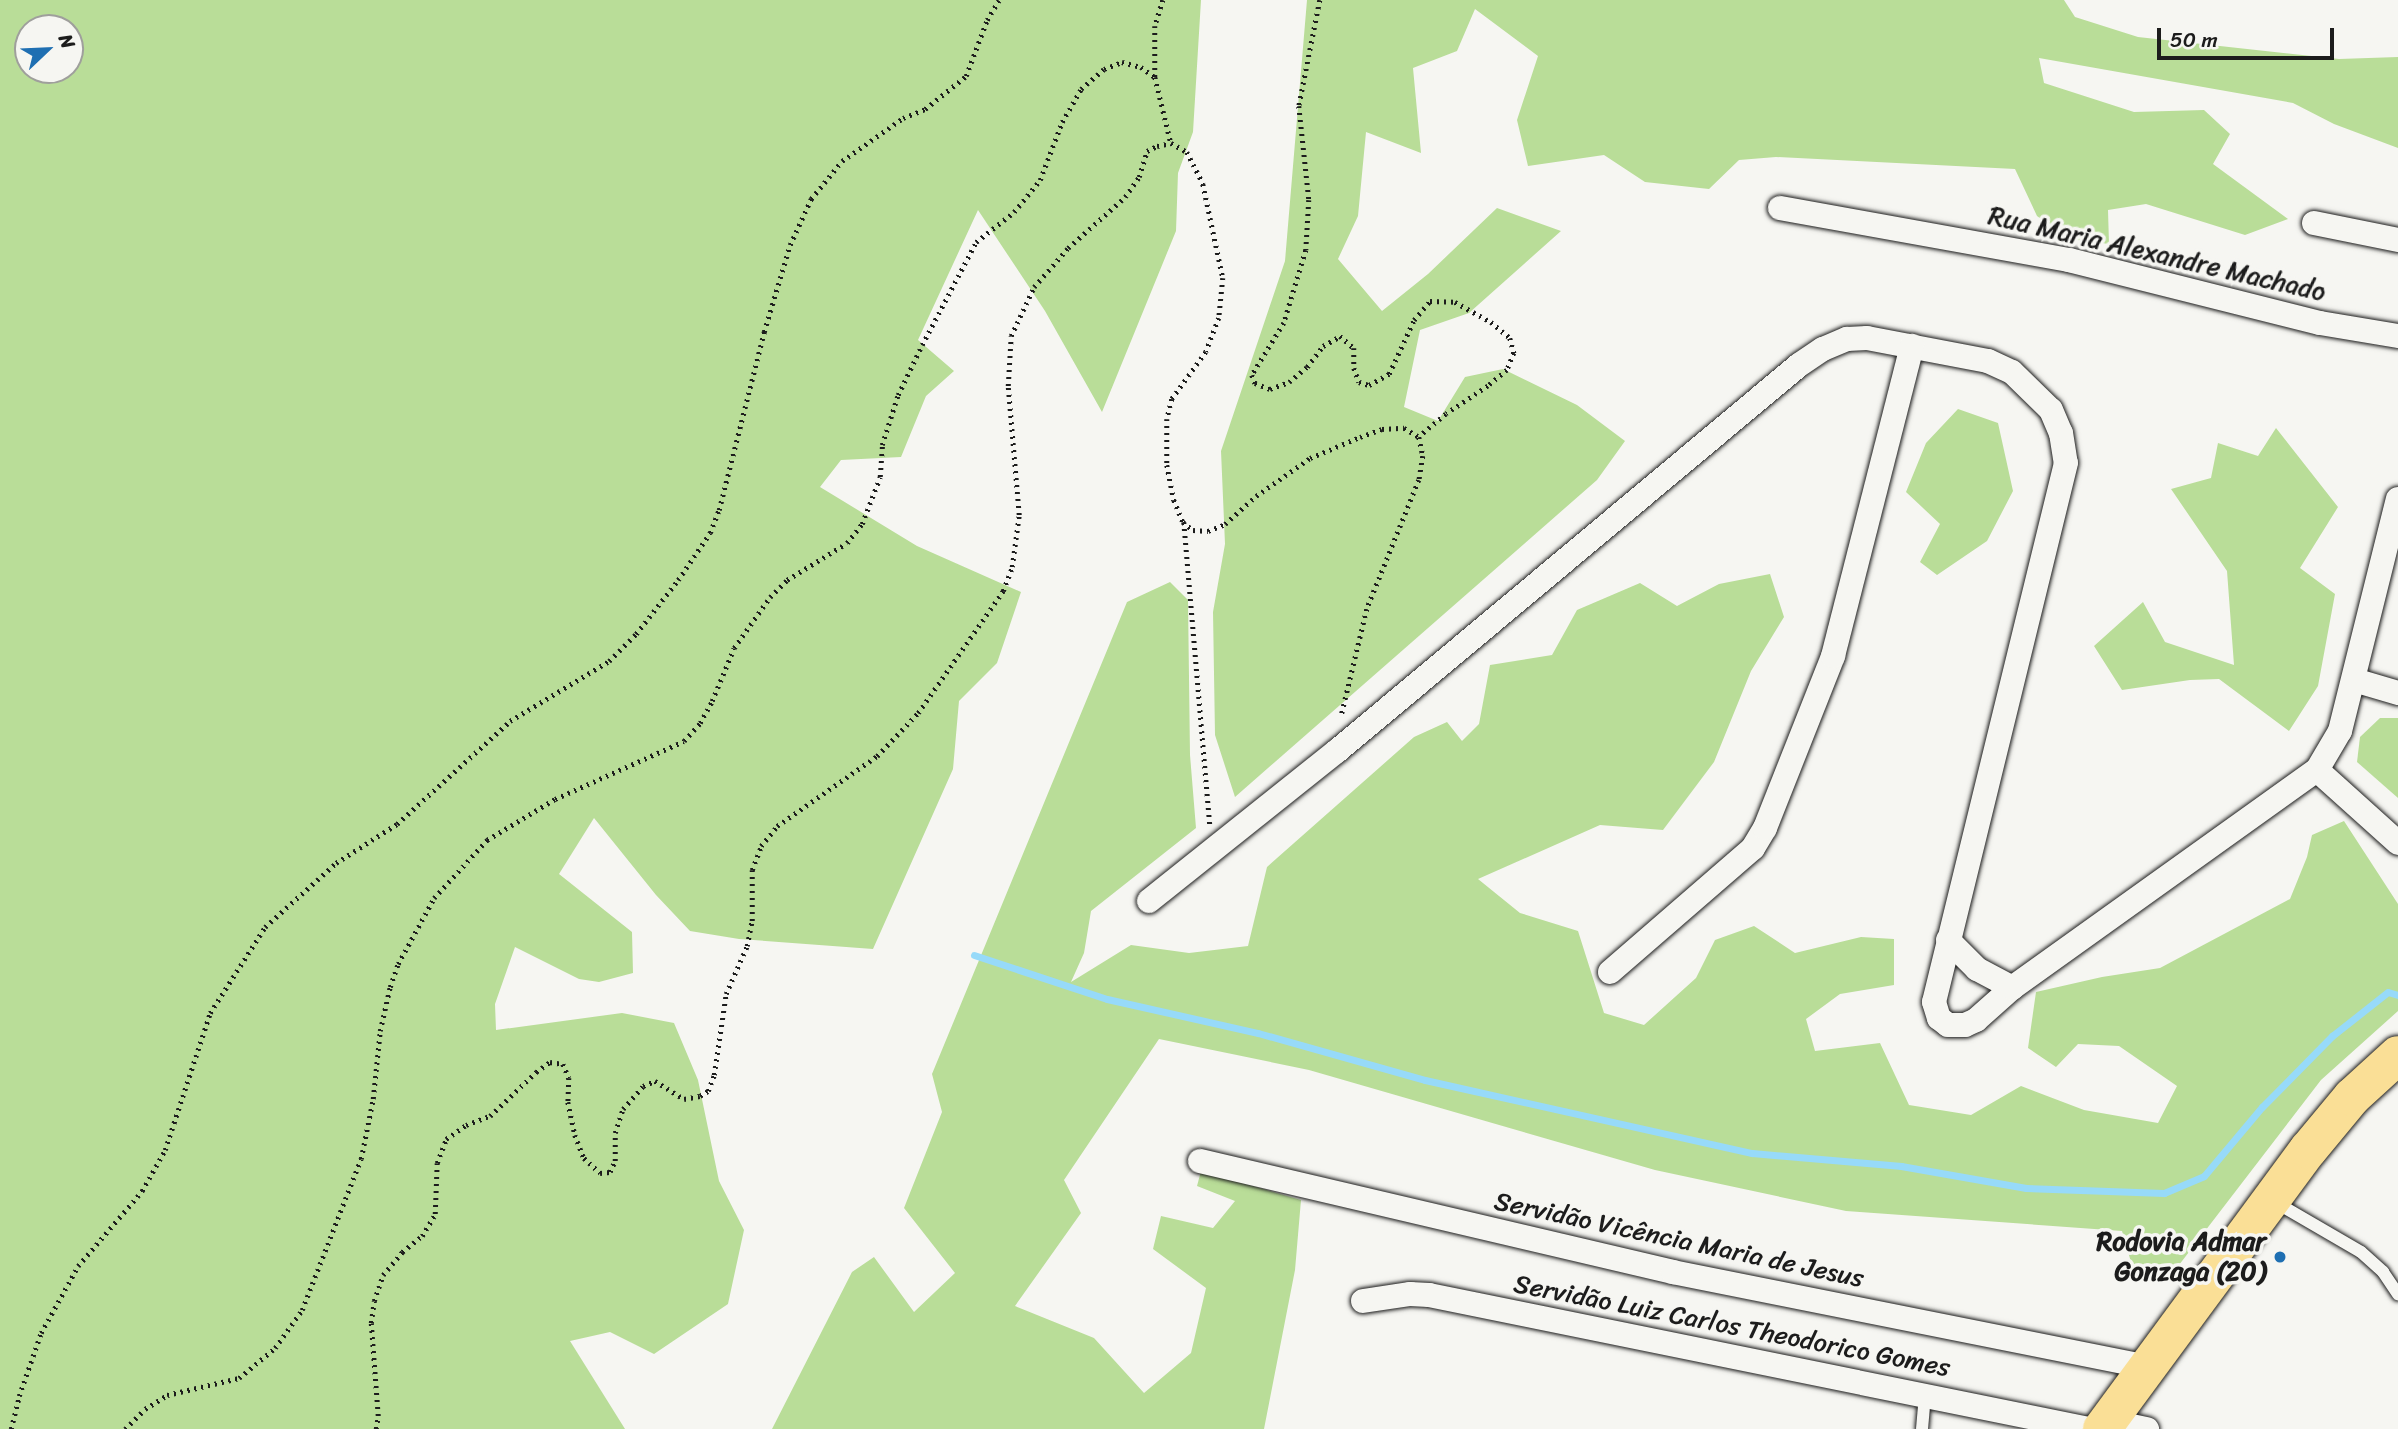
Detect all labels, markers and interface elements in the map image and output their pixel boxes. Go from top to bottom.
north arrow [14,14,84,84]
scale bar [2160,14,2337,58]
text: 50 m [2170,21,2218,59]
text: N [49,29,85,54]
street label: Rua Maria Alexandre Machado [1986,200,2328,308]
street label: Servidão Vicência Maria de Jesus [1491,1185,1867,1295]
place label: Rodovia Admar Gonzaga (20) [2097,1226,2266,1288]
marker: Rodovia Admar Gonzaga (20) [2272,1249,2288,1265]
street label: Servidão Luiz Carlos Theodorico Gomes [1512,1268,1952,1384]

